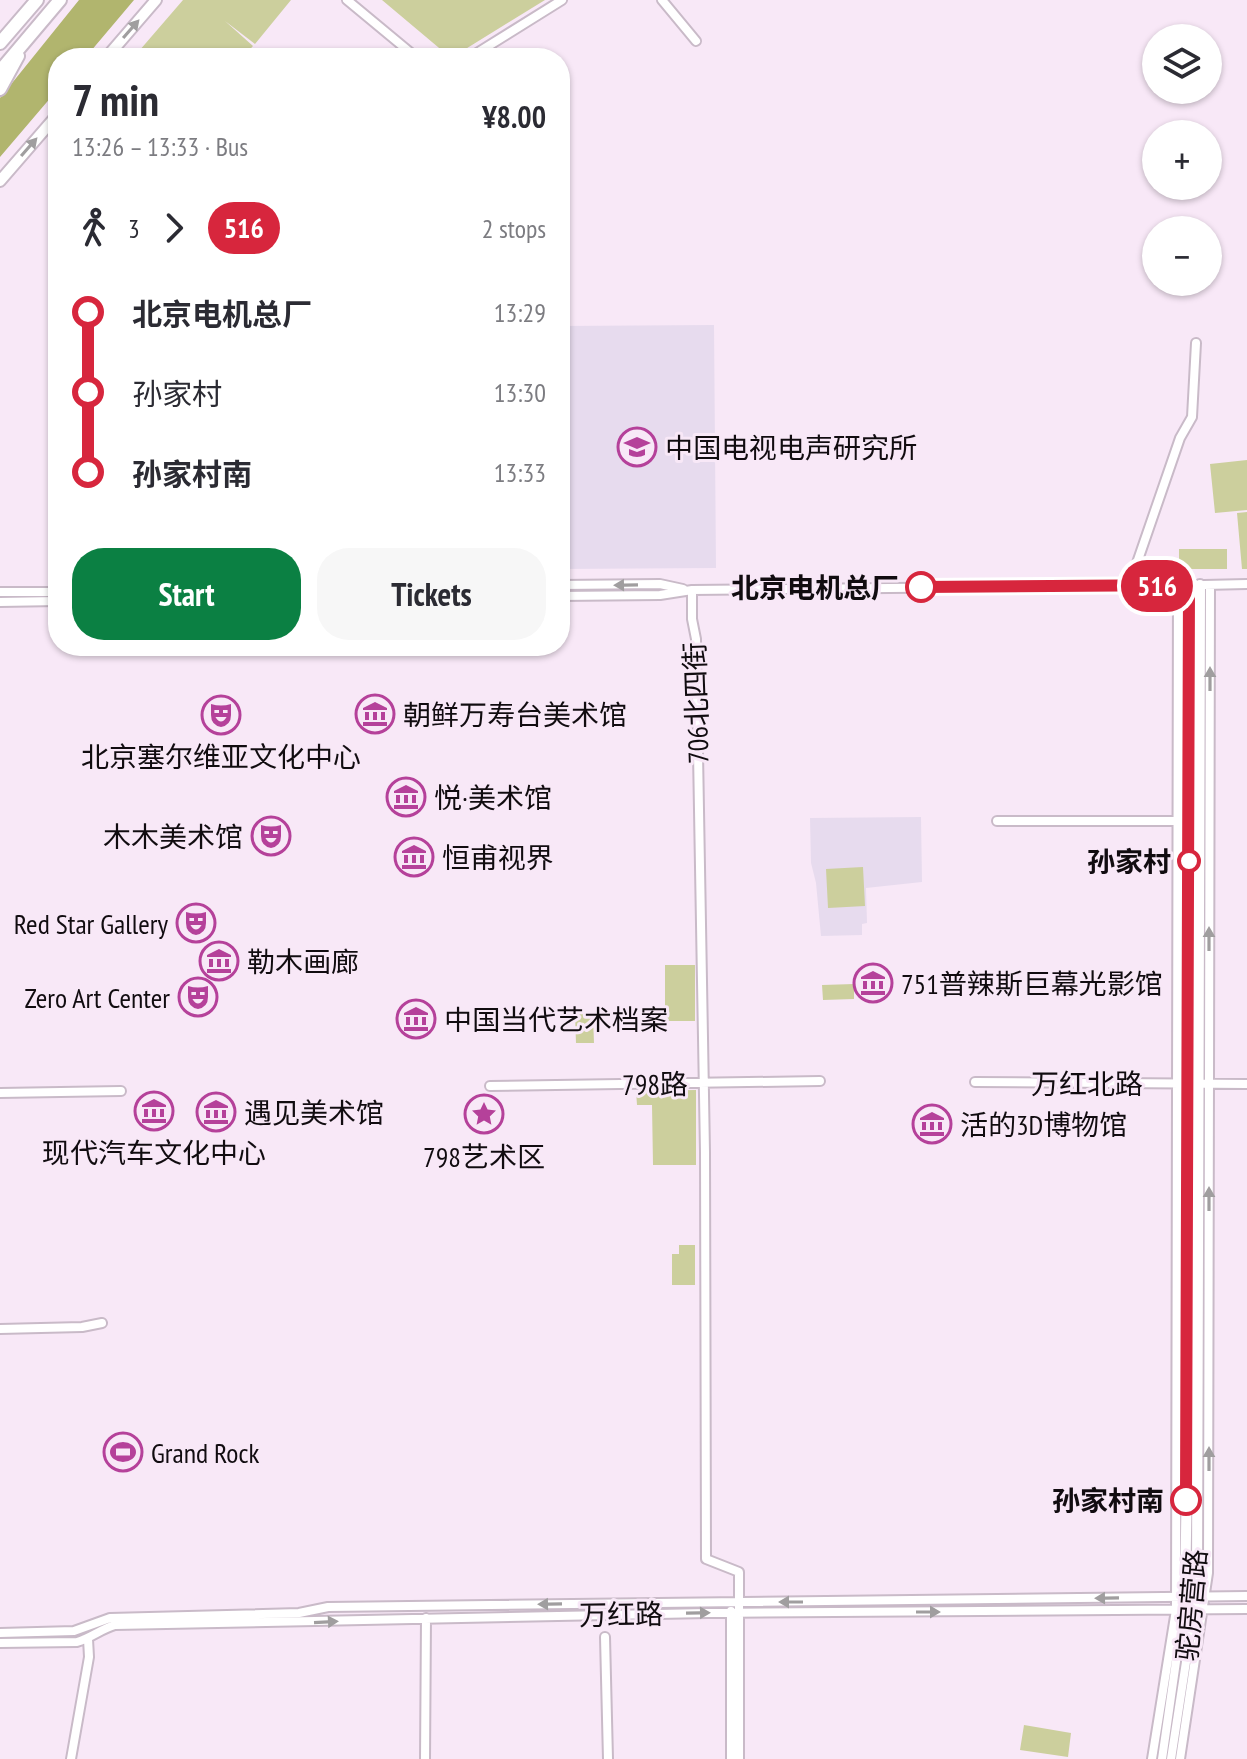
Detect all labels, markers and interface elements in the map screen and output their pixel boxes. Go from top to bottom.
one-way arrow [121,19,139,39]
map controls [1142,24,1222,296]
button: layers [1142,24,1222,104]
text: 7 min [72,71,159,128]
text: ¥8.00 [482,97,546,136]
button: + [1142,120,1222,200]
text: 13:26 – 13:33 · Bus [72,130,248,163]
one-way arrow [20,138,37,158]
icon: walk [72,206,116,250]
icon: forward [152,206,196,250]
text: 516 [224,209,264,246]
text: 3 [128,212,140,245]
text: 2 stops [482,212,546,245]
button: − [1142,216,1222,296]
text: 北京电机总厂 [132,294,312,333]
text: 13:29 [494,296,546,329]
text: 孙家村 [132,374,222,413]
text: 13:30 [494,376,546,409]
school or university icon: 中国电视电声研究所 [616,426,658,468]
place label: 中国电视电声研究所 [665,429,917,466]
text: 孙家村南 [132,454,252,493]
text: 13:33 [494,456,546,489]
button: Start [72,548,301,640]
button: Tickets [317,548,546,640]
line badge: 516 [1111,560,1203,612]
text: 516 [1137,567,1177,604]
place label: 北京电机总厂 [731,569,899,606]
marker: 北京电机总厂 [906,572,936,602]
one-way arrow [613,578,638,591]
street label: 706北四街 [675,641,717,765]
one-way arrow [1204,666,1216,691]
museum icon: 朝鲜万寿台美术馆 [354,693,396,735]
theatre icon: 北京塞尔维亚文化中心 [200,694,242,736]
place label: 朝鲜万寿台美术馆 [403,696,627,733]
place label: 北京塞尔维亚文化中心 [81,738,361,775]
museum icon: 悦·美术馆 [385,776,427,818]
place label: 悦·美术馆 [434,779,552,816]
theatre icon: 木木美术馆 [250,815,292,857]
place label: 木木美术馆 [103,818,243,855]
museum icon: 恒甫视界 [393,836,435,878]
place label: 恒甫视界 [442,839,554,876]
place label: 孙家村 [1087,843,1171,880]
marker: 孙家村 [1178,850,1200,872]
theatre icon: Red Star Gallery [175,902,217,944]
place label: Red Star Gallery [14,905,168,942]
one-way arrow [1203,926,1215,951]
museum icon: 勒木画廊 [198,940,240,982]
place label: 勒木画廊 [247,943,359,980]
museum icon: 751普辣斯巨幕光影馆 [852,962,894,1004]
place label: 751普辣斯巨幕光影馆 [901,965,1163,1002]
theatre icon: Zero Art Center [177,976,219,1018]
place label: Zero Art Center [24,979,170,1016]
museum icon: 中国当代艺术档案 [395,998,437,1040]
place label: 中国当代艺术档案 [444,1001,668,1038]
street label: 798路 [622,1065,688,1103]
street label: 万红北路 [1031,1065,1143,1102]
museum icon: 现代汽车文化中心 [133,1090,175,1132]
museum icon: 遇见美术馆 [195,1091,237,1133]
place icon: 798艺术区 [463,1093,505,1135]
place label: 遇见美术馆 [244,1094,384,1131]
museum icon: 活的3D博物馆 [911,1103,953,1145]
place label: 活的3D博物馆 [960,1106,1127,1143]
place label: 现代汽车文化中心 [42,1134,266,1171]
place label: 798艺术区 [423,1138,545,1175]
one-way arrow [1203,1186,1215,1211]
sports icon: Grand Rock [102,1431,144,1473]
place label: Grand Rock [151,1434,259,1471]
one-way arrow [1203,1446,1215,1471]
place label: 孙家村南 [1052,1482,1164,1519]
marker: 孙家村南 [1171,1485,1201,1515]
street label: 驼房营路 [1168,1548,1214,1662]
one-way arrow [1094,1592,1119,1605]
street label: 万红路 [579,1595,663,1633]
one-way arrow [778,1596,803,1608]
one-way arrow [537,1598,562,1610]
one-way arrow [916,1606,941,1618]
one-way arrow [686,1607,711,1619]
one-way arrow [314,1615,339,1628]

